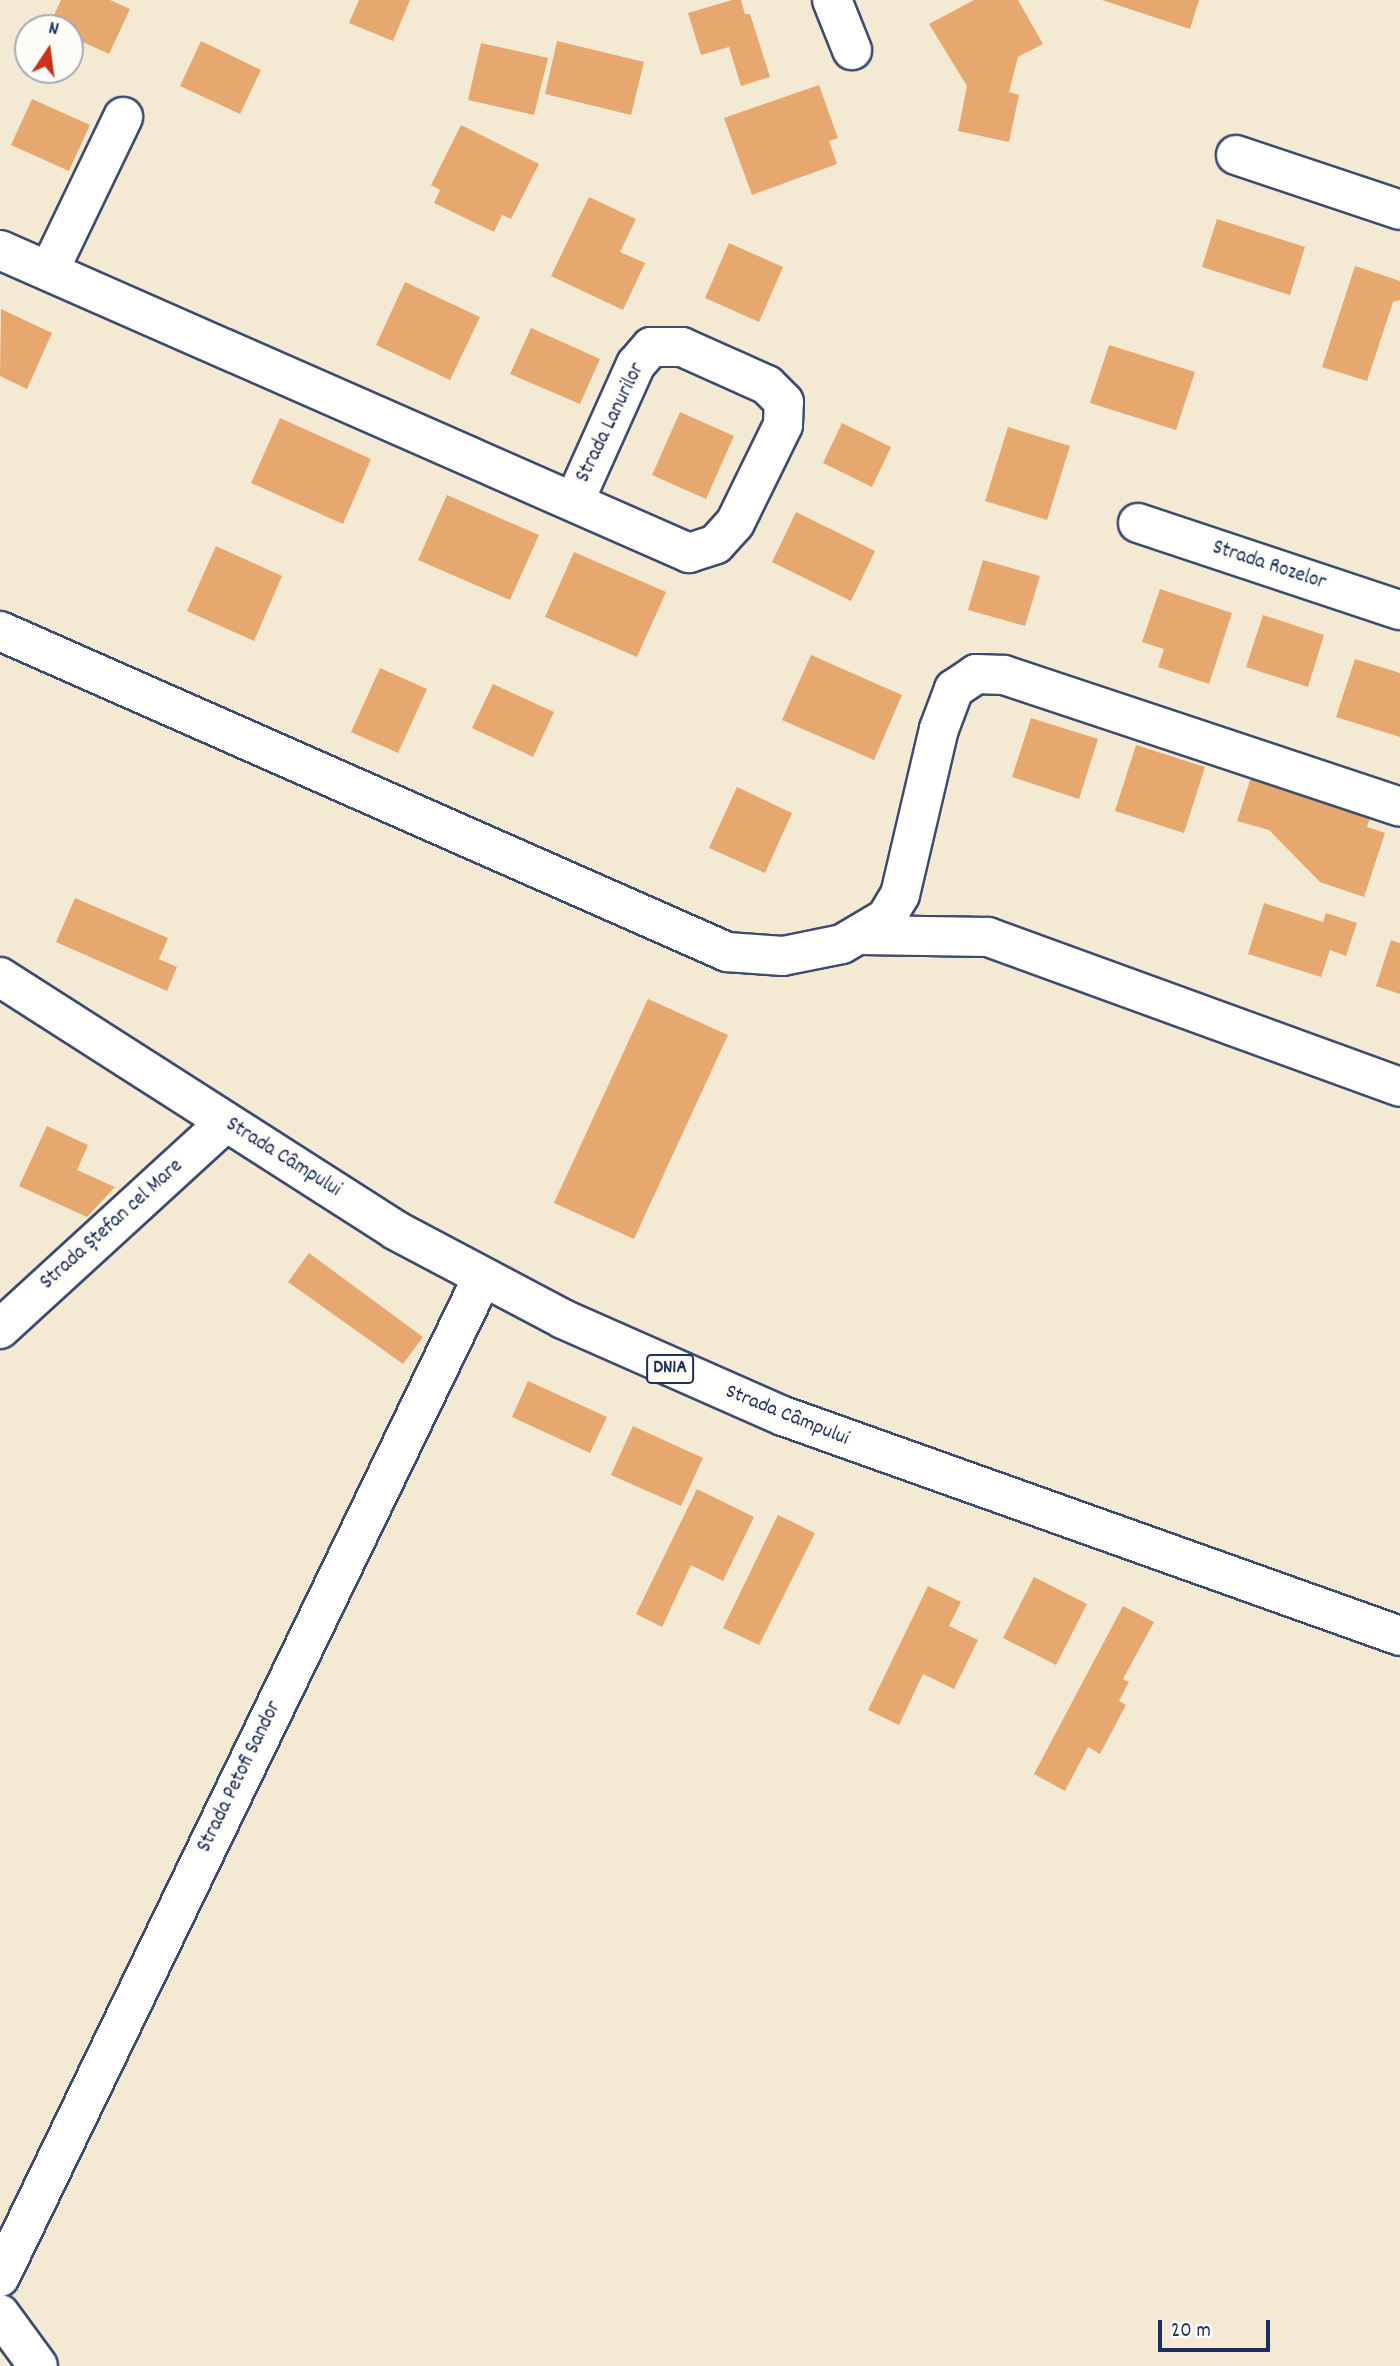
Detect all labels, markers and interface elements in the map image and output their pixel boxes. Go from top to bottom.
north arrow [14,14,84,84]
text: N [46,16,61,44]
street label: Strada Lanurilor [571,359,651,487]
street label: Strada Rozelor [1209,536,1329,596]
street label: Strada Câmpului [221,1113,345,1203]
street label: Strada Ștefan cel Mare [35,1154,189,1296]
road number: DN1A [646,1354,694,1385]
street label: Strada Câmpului [722,1380,852,1452]
street label: Strada Petofi Sandor [192,1697,288,1857]
scale bar [1162,2306,1274,2350]
text: 20 m [1171,2317,1211,2347]

